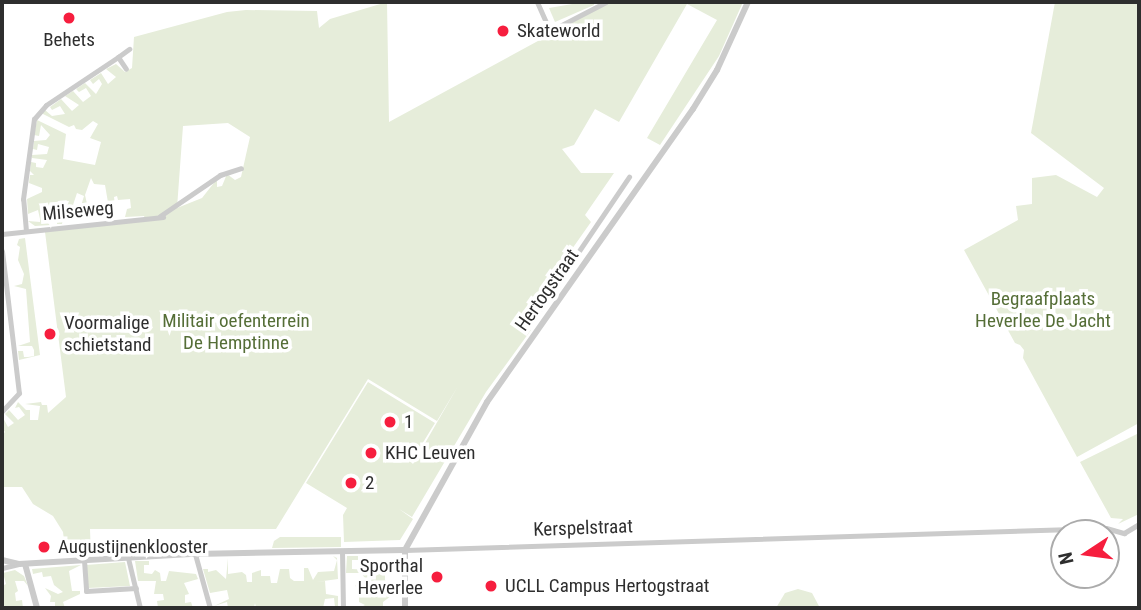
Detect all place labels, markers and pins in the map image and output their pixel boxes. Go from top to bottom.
marker: Behets [61,10,77,26]
place label: Skateworld [517,20,601,42]
marker: Skateworld [495,23,511,39]
place label: Behets [43,29,95,51]
place label: Voormalige schietstand [64,312,152,356]
marker: Voormalige schietstand [42,326,58,342]
place label: 1 [404,411,413,433]
marker: 1 [382,414,398,430]
place label: KHC Leuven [385,442,476,464]
marker: KHC Leuven [363,445,379,461]
place label: 2 [365,472,374,494]
marker: 2 [343,475,359,491]
place label: Augustijnenklooster [58,536,208,558]
marker: Augustijnenklooster [36,539,52,555]
place label: Sporthal Heverlee [358,555,423,599]
marker: Sporthal Heverlee [429,569,445,585]
place label: UCLL Campus Hertogstraat [505,575,709,597]
marker: UCLL Campus Hertogstraat [483,578,499,594]

